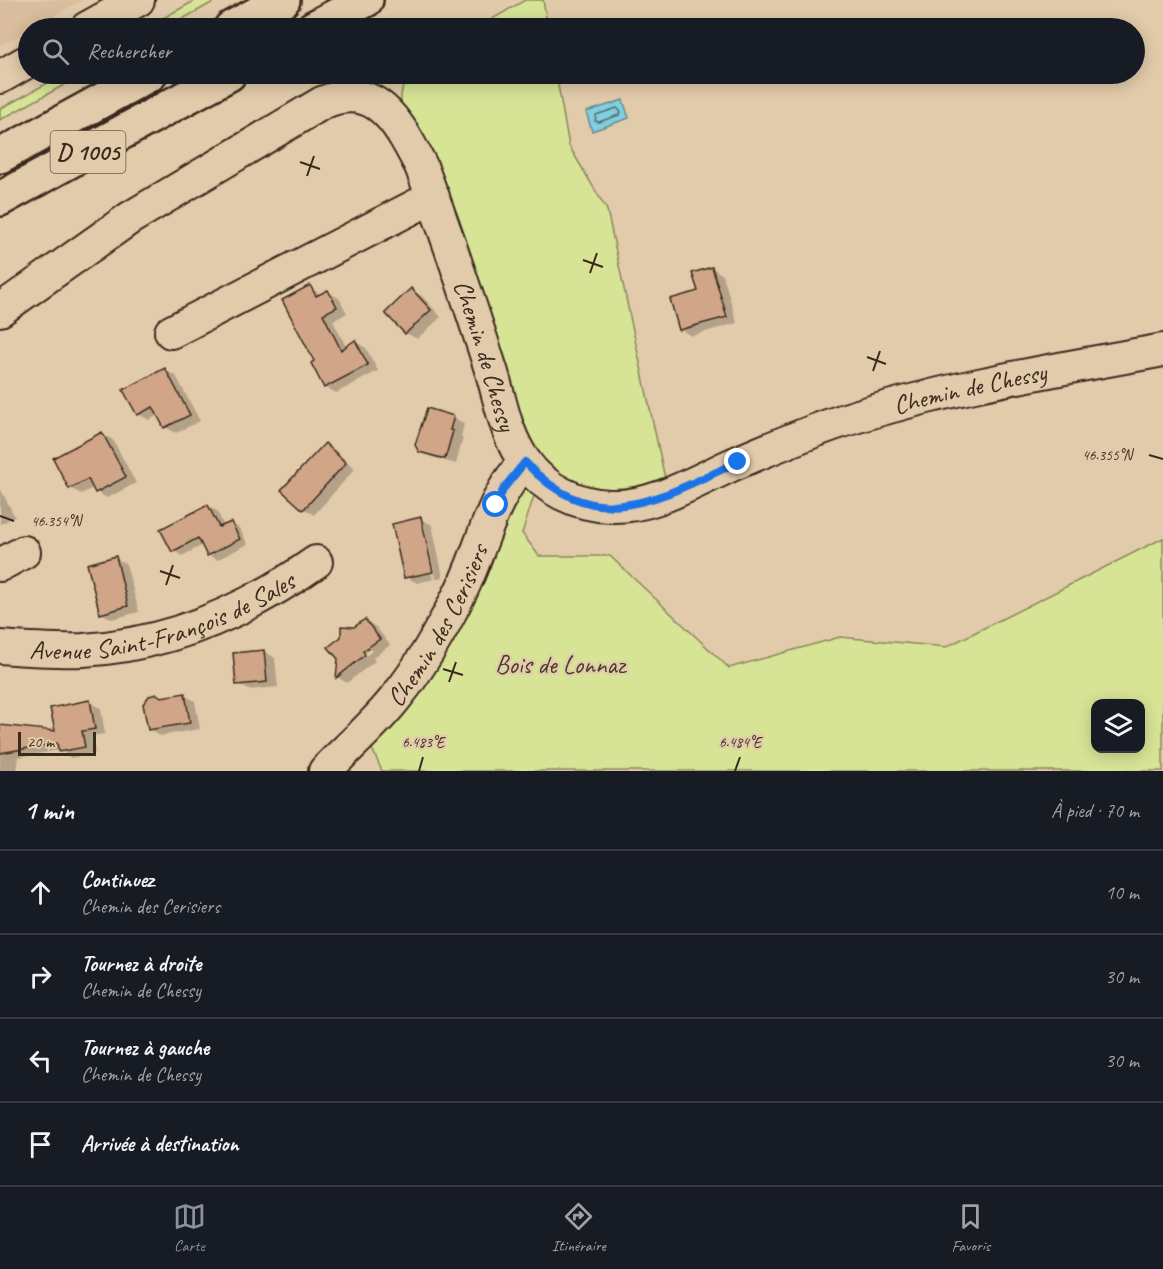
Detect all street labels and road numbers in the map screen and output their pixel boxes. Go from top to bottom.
road number: D 1005 [50,131,125,173]
street label: Chemin de Chessy [446,276,524,437]
street label: Chemin de Chessy [890,355,1051,422]
street label: Chemin des Cerisiers [379,538,496,713]
street label: Avenue Saint-François de Sales [29,564,303,667]

